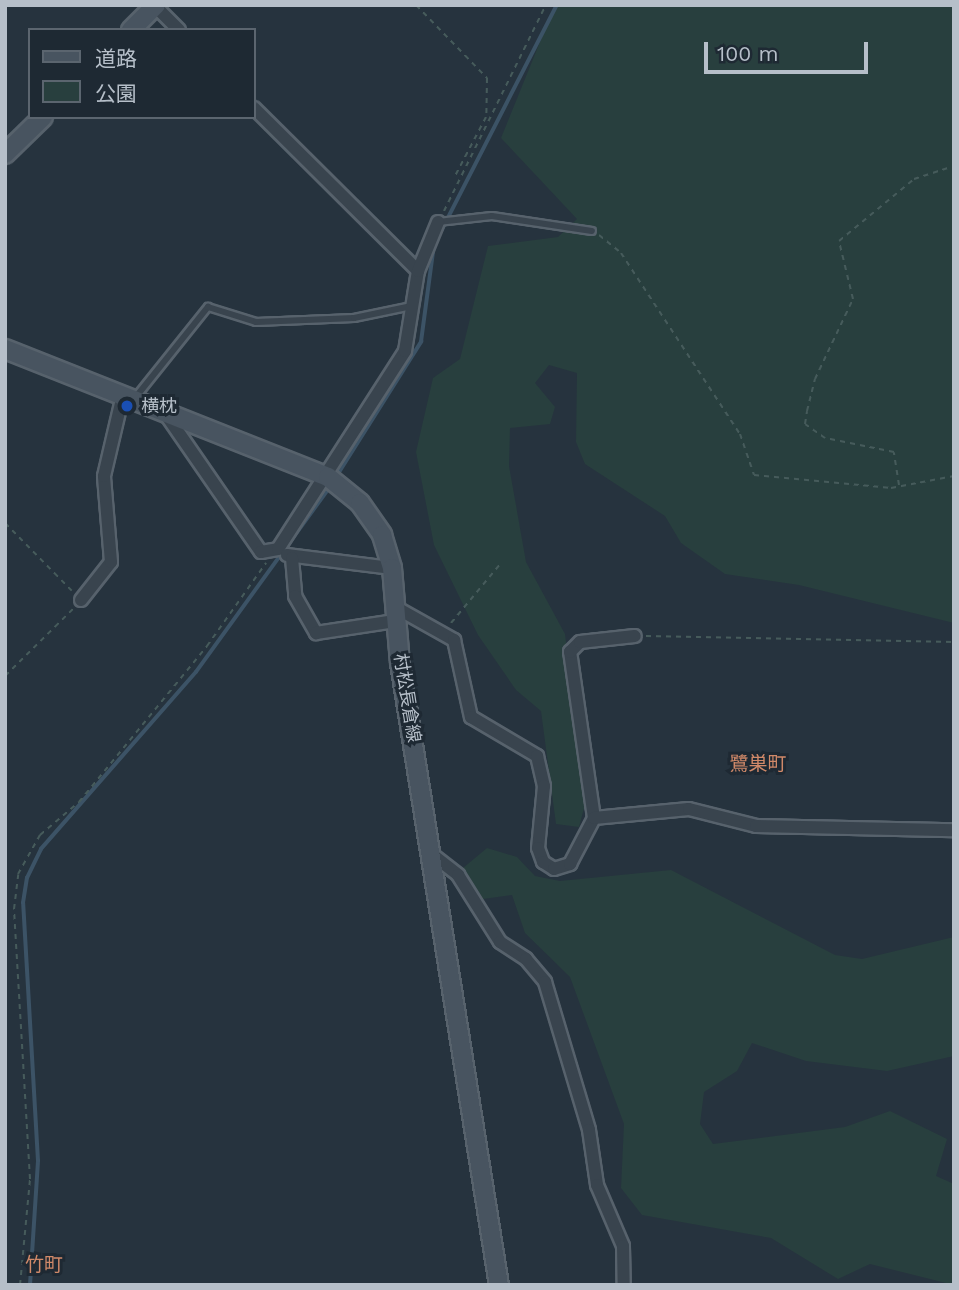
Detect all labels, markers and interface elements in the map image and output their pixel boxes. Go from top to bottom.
legend [28,28,256,119]
scale bar [707,28,872,72]
text: 100 m [717,41,779,66]
text: 道路 [95,46,137,71]
text: 公園 [95,81,137,106]
place label: 横枕 [141,395,177,417]
marker: 横枕 [119,398,135,414]
street label: 村松長倉線 [389,652,425,744]
district label: 鷺巣町 [730,753,786,775]
district label: 竹町 [25,1254,63,1276]

